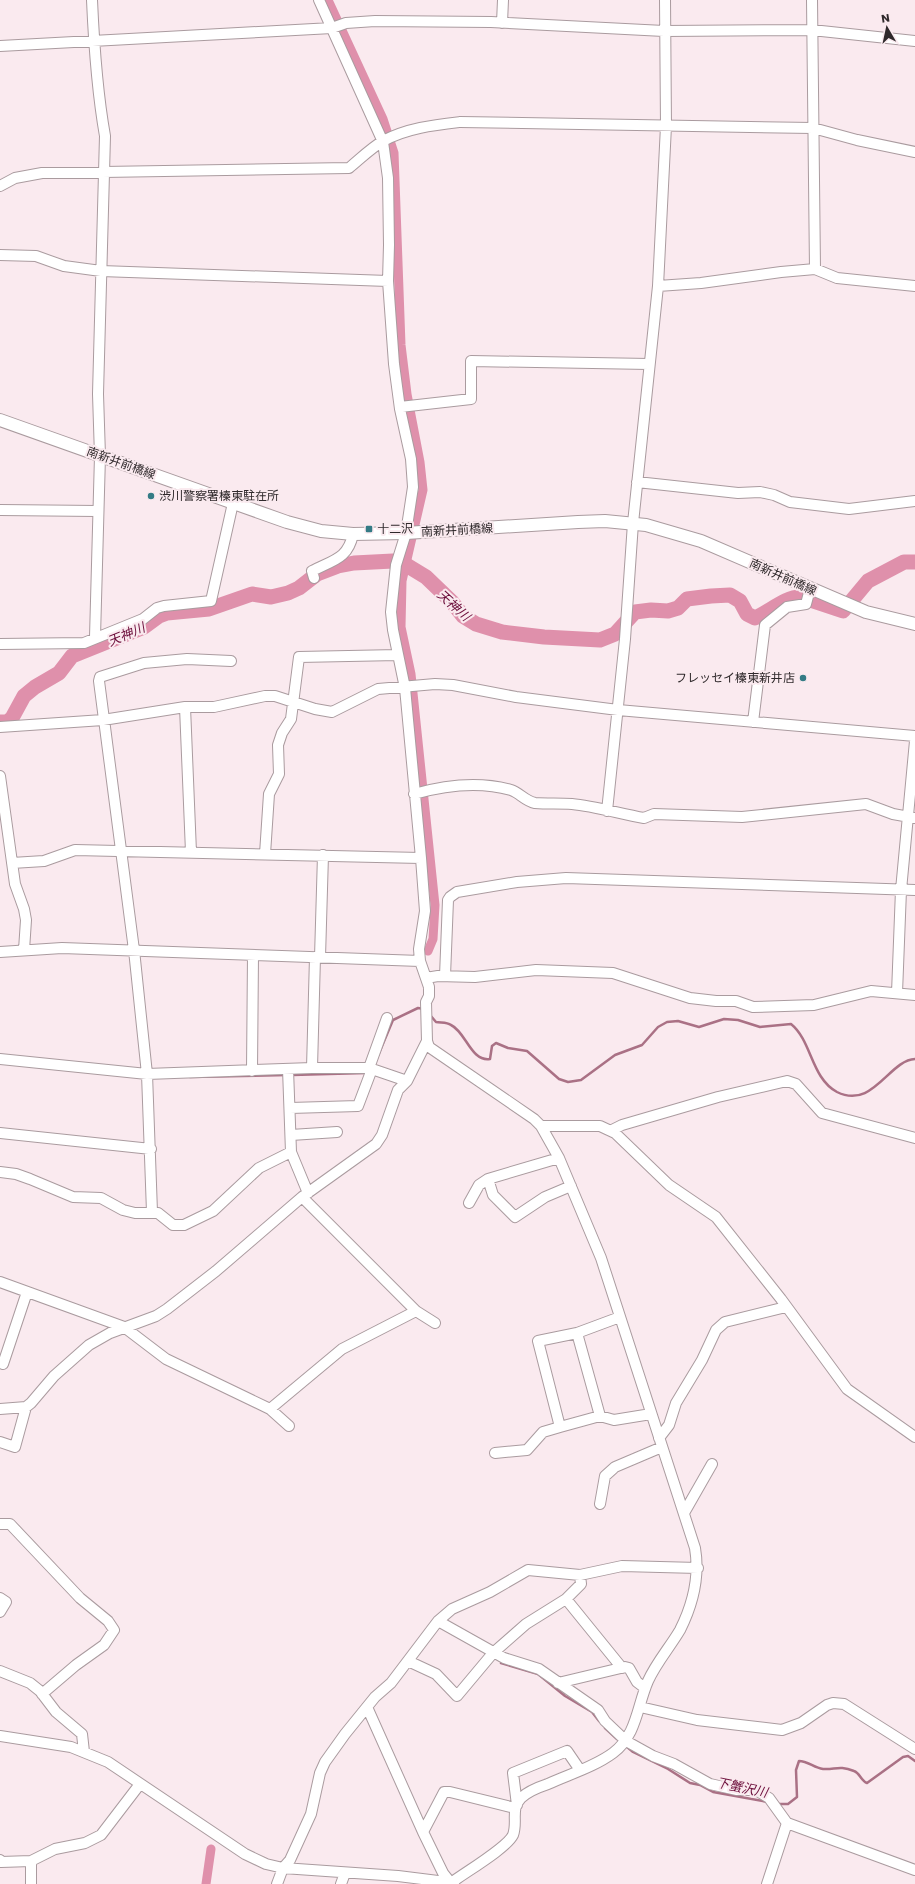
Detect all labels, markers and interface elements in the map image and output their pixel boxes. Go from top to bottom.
north arrow [867,8,907,48]
text: N [880,10,891,27]
street label: 南新井前橋線 [84,442,158,483]
place label: 渋川警察署榛東駐在所 [159,487,279,504]
marker: 渋川警察署榛東駐在所 [146,491,156,501]
street label: 南新井前橋線 [421,519,493,540]
place label: 十二沢 [377,520,413,537]
marker: 十二沢 [364,524,374,534]
street label: 南新井前橋線 [747,554,820,599]
water label: 天神川 [433,585,476,627]
water label: 天神川 [105,617,150,651]
place label: フレッセイ榛東新井店 [675,669,795,686]
marker: フレッセイ榛東新井店 [798,673,808,683]
water label: 下蟹沢川 [714,1773,771,1803]

